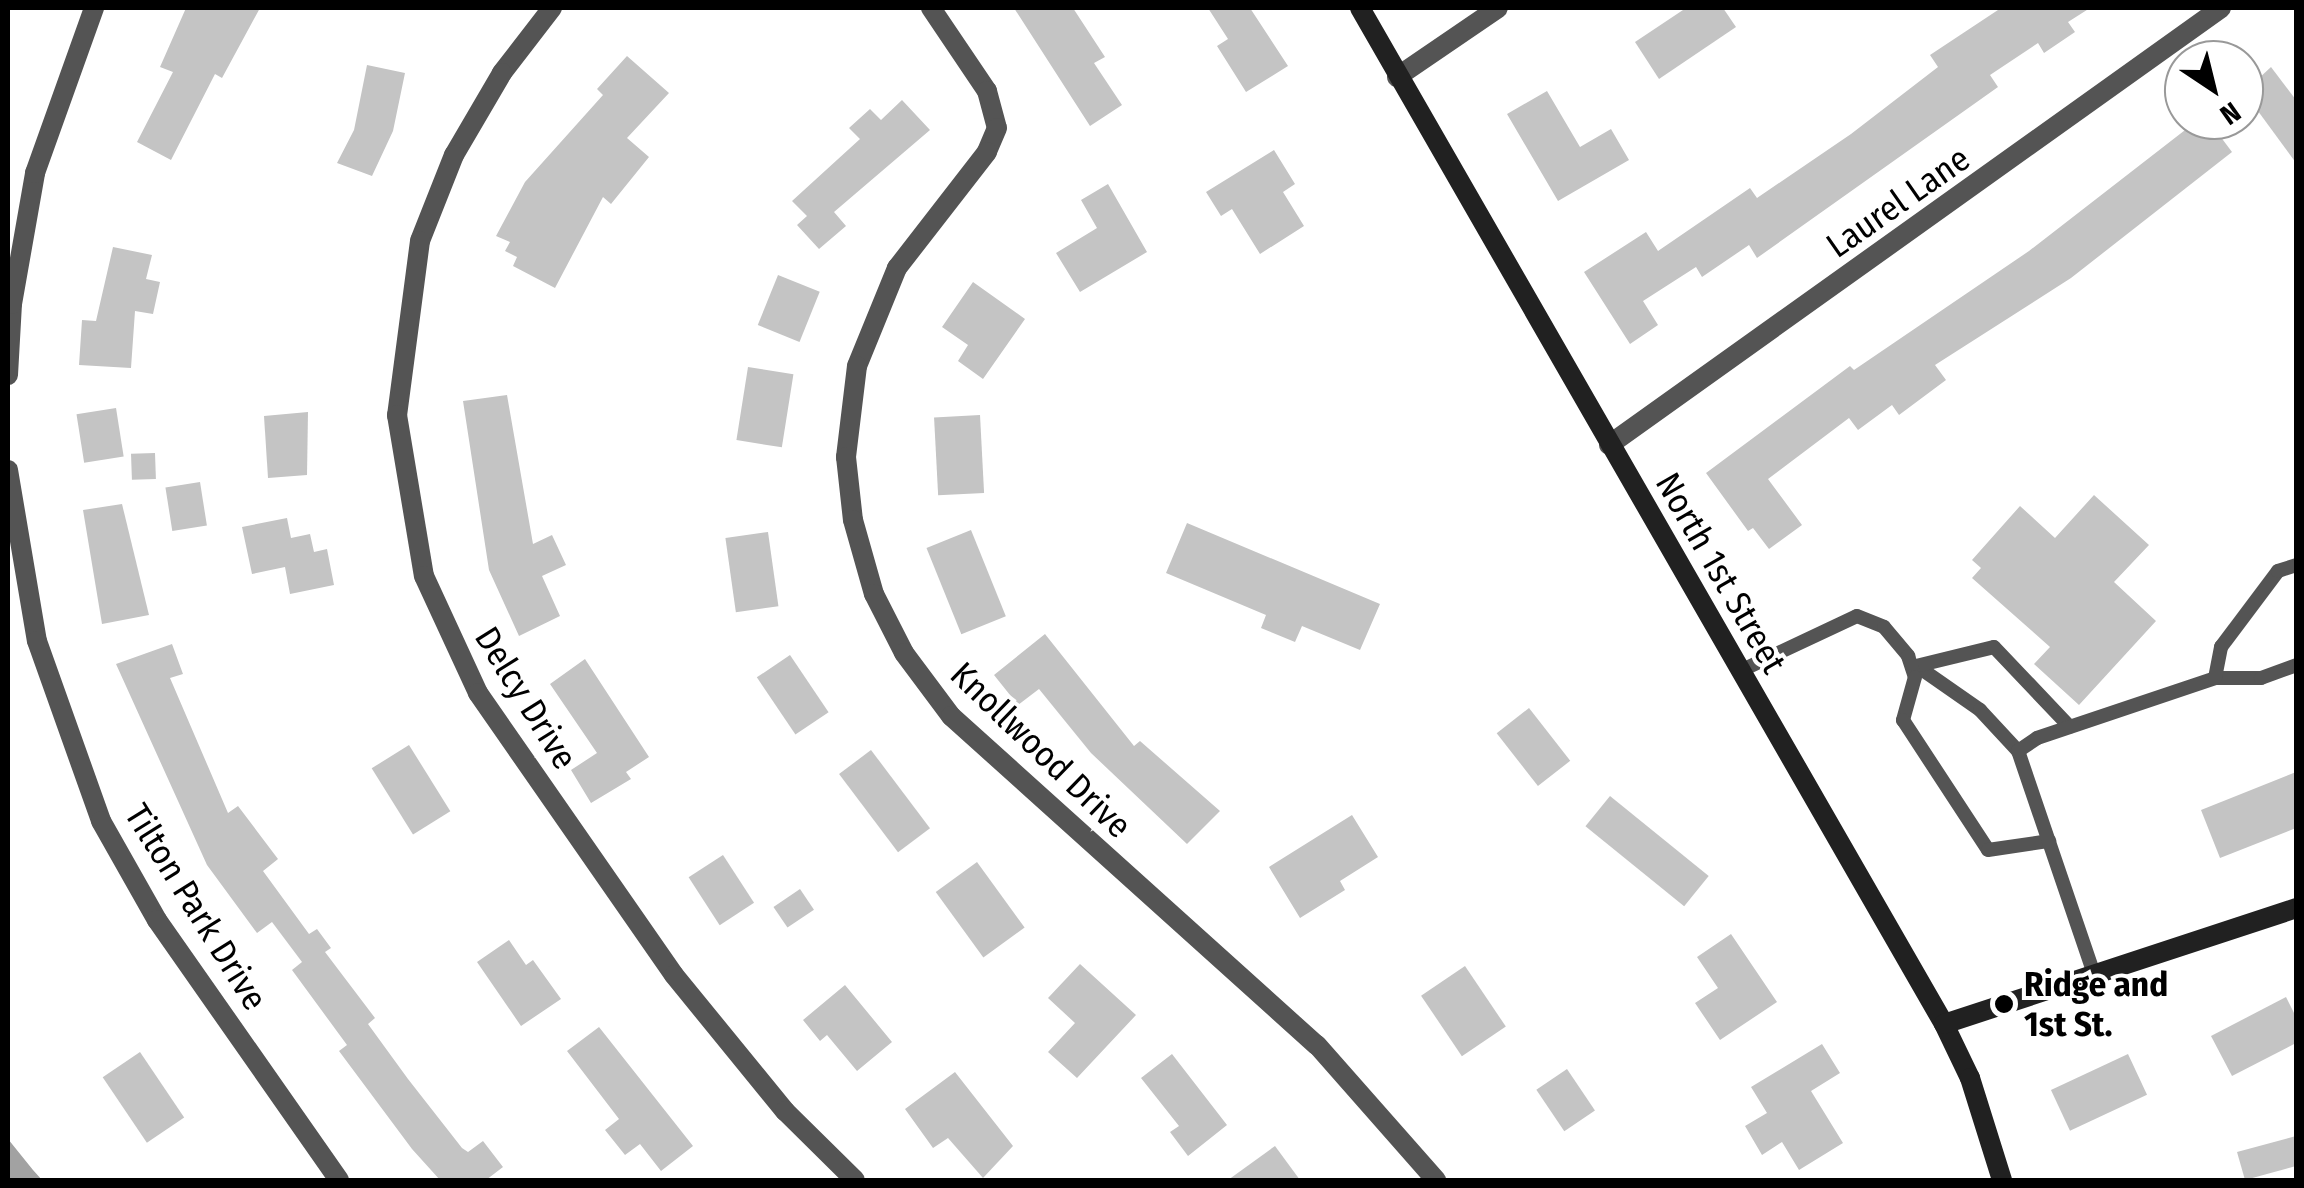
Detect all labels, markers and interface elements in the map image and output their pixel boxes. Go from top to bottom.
north arrow [2164,40,2264,140]
text: N [2214,95,2247,132]
street label: Laurel Lane [1818,138,1978,266]
street label: North 1st Street [1647,465,1795,681]
street label: Delcy Drive [466,619,586,777]
street label: Knollwood Drive [942,653,1140,847]
street label: Tilton Park Drive [116,796,276,1018]
place label: Ridge and 1st St. [2024,963,2168,1045]
marker: Ridge and 1st St. [1993,993,2015,1015]

